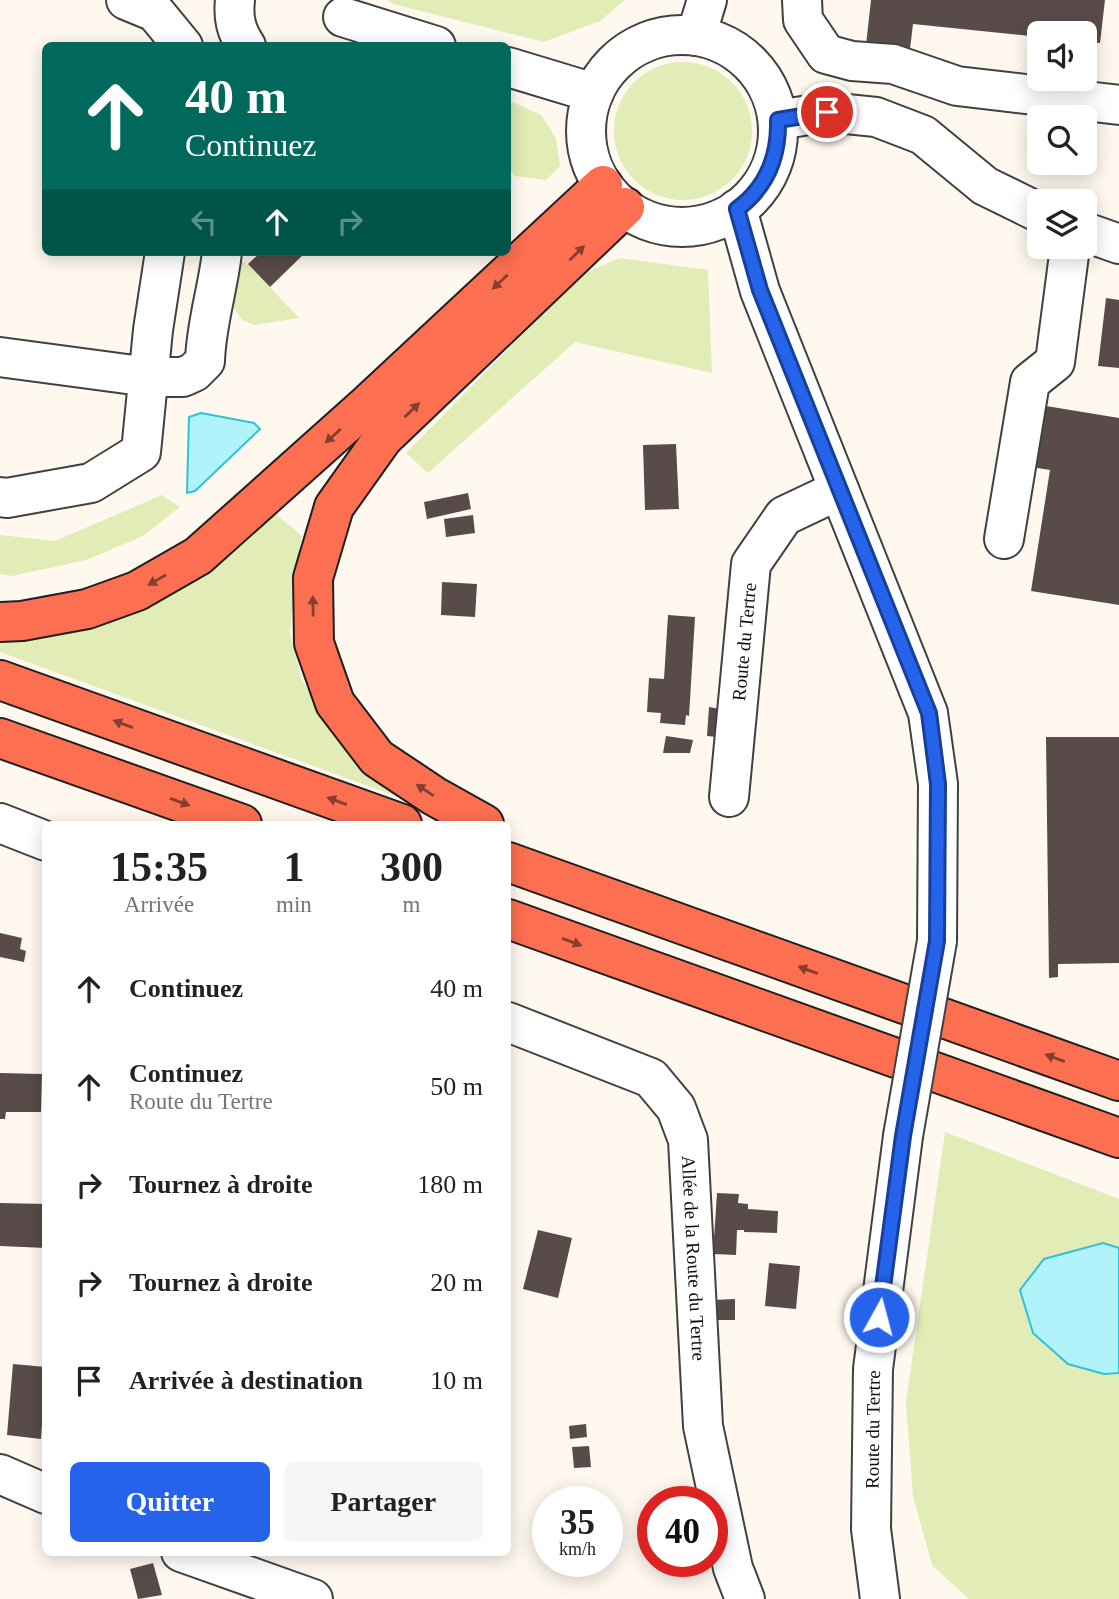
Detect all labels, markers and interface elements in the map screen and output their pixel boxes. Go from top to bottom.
map controls [1027,21,1097,259]
button: sound [1027,21,1097,91]
text: 40 m [185,69,287,124]
icon: ahead [70,70,161,161]
pin [797,82,857,142]
icon: arrive [808,93,846,131]
button: search [1027,105,1097,175]
text: Continuez [185,127,317,163]
button: layers [1027,189,1097,259]
icon: left [185,203,223,241]
icon: ahead [258,203,296,241]
icon: right [331,203,369,241]
one-way arrow [568,245,586,261]
one-way arrow [492,273,509,289]
one-way arrow [404,402,421,418]
one-way arrow [324,428,342,444]
one-way arrow [148,574,167,586]
street label: Route du Tertre [728,582,760,702]
one-way arrow [307,595,319,617]
one-way arrow [113,718,134,729]
one-way arrow [416,783,434,797]
one-way arrow [327,795,348,806]
one-way arrow [169,797,190,808]
text: 15:35 [110,844,208,890]
text: 1 [283,844,304,890]
text: 300 [380,844,443,890]
text: Arrivée [124,892,194,917]
text: min [276,892,312,917]
text: m [402,892,420,917]
one-way arrow [561,937,582,948]
one-way arrow [797,964,818,975]
icon: ahead [70,970,108,1008]
text: Continuez [129,974,243,1003]
text: 40 m [430,974,483,1003]
one-way arrow [1044,1052,1065,1063]
text: Continuez [129,1059,243,1088]
icon: ahead [70,1068,108,1106]
text: 50 m [430,1072,483,1101]
text: Route du Tertre [129,1089,273,1114]
street label: Allée de la Route du Tertre [678,1155,710,1361]
icon: right [70,1166,108,1204]
text: Tournez à droite [129,1170,312,1199]
text: 180 m [417,1170,483,1199]
icon: right [70,1264,108,1302]
text: Tournez à droite [129,1268,312,1297]
text: 20 m [430,1268,483,1297]
position arrow [842,1280,916,1354]
icon: arrive [70,1362,108,1400]
text: Arrivée à destination [129,1366,363,1395]
text: 10 m [430,1366,483,1395]
street label: Route du Tertre [861,1370,883,1489]
button: Quitter [70,1462,270,1542]
button: Partager [284,1462,483,1542]
speed limit sign: 40 [637,1486,728,1577]
text: 35 [560,1503,595,1542]
text: km/h [559,1539,596,1559]

